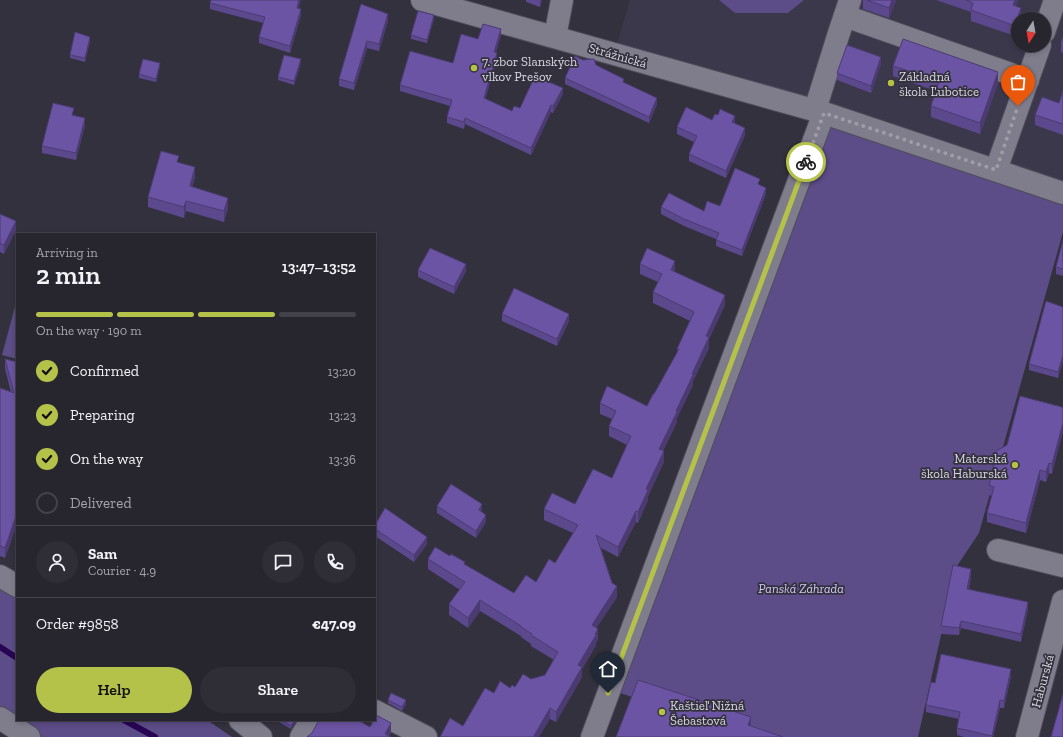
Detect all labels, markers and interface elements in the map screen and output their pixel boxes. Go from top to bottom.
north arrow [1011,12,1051,52]
map controls [1011,12,1051,52]
street label: Strážnická [587,40,649,71]
place label: 7. zbor Slanských vlkov Prešov [482,54,578,84]
marker: 7. zbor Slanských vlkov Prešov [469,63,479,73]
pin [1001,65,1035,106]
place label: Základná škola Ľubotice [899,69,979,99]
icon: bag [1007,71,1029,93]
marker: Základná škola Ľubotice [886,78,896,88]
courier [786,142,826,182]
icon: bike [795,151,817,173]
text: Arriving in [36,245,98,260]
text: 13:47–13:52 [282,258,356,276]
text: 2 min [36,259,100,291]
text: On the way · 190 m [36,323,141,338]
icon: check [36,360,58,382]
text: Confirmed [70,362,139,380]
text: 13:20 [328,364,356,379]
icon: check [36,404,58,426]
text: Preparing [70,406,135,424]
text: 13:23 [329,408,356,423]
icon: check [36,448,58,470]
text: On the way [70,450,143,468]
place label: Materská škola Haburská [921,451,1008,481]
text: 13:36 [328,452,356,467]
marker: Materská škola Haburská [1010,460,1020,470]
text: Delivered [70,494,132,512]
button: person [36,541,78,583]
button: chat [262,541,304,583]
button: phone [314,541,356,583]
text: Sam [88,545,117,563]
text: Courier · 4.9 [88,563,156,578]
park label: Panská Záhrada [758,581,844,596]
text: Order #9858 [36,615,119,633]
text: €47.09 [312,615,356,633]
pin [591,652,625,693]
street label: Haburská [1028,652,1057,709]
icon: home [597,658,619,680]
button: Help [36,667,192,713]
button: Share [200,667,356,713]
place label: Kaštieľ Nižná Šebastová [670,698,745,728]
marker: Kaštieľ Nižná Šebastová [657,707,667,717]

